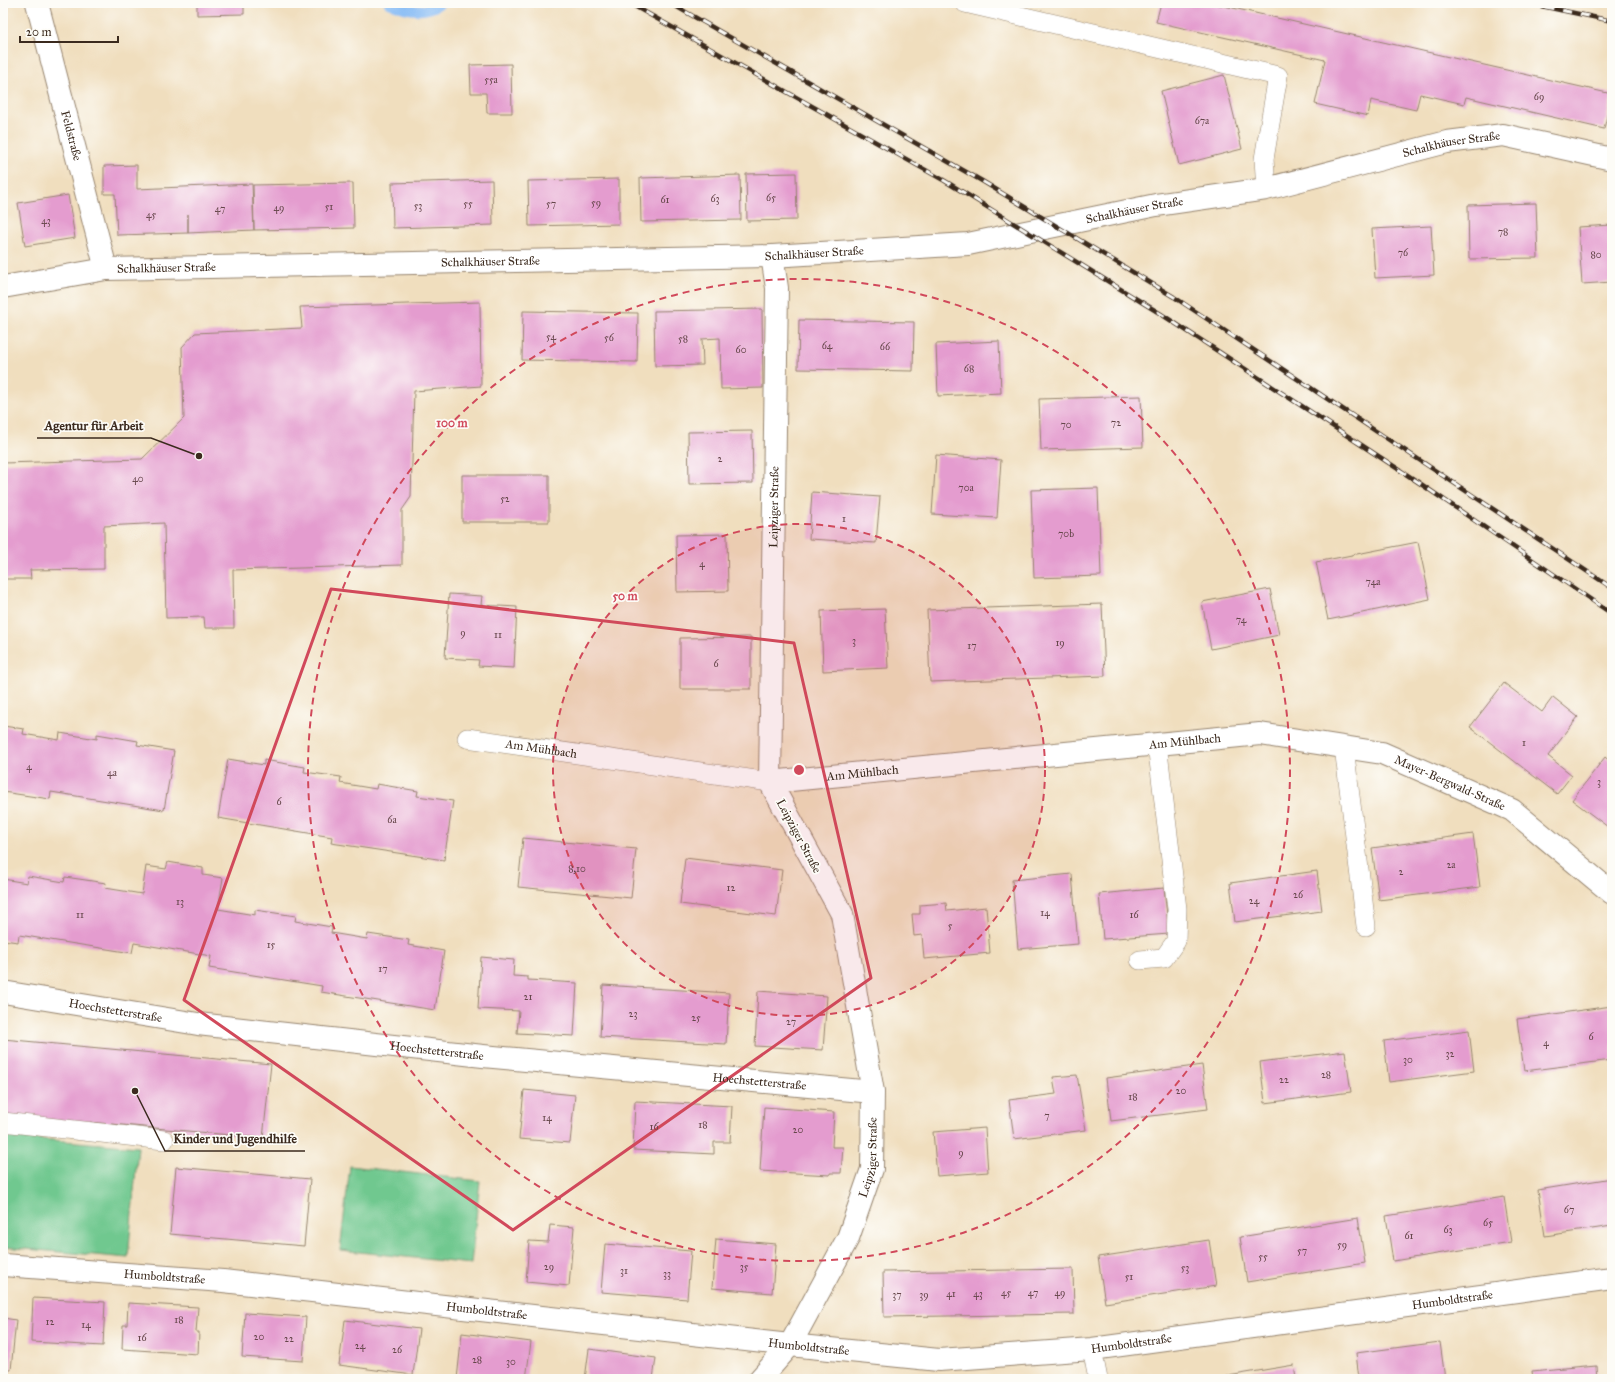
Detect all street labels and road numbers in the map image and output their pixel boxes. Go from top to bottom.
street label: Feldstraße [58,109,85,162]
street label: Schalkhäuser Straße [1401,128,1501,160]
street label: Schalkhäuser Straße [1084,194,1184,226]
street label: Schalkhäuser Straße [765,243,864,263]
street label: Schalkhäuser Straße [441,254,540,269]
street label: Schalkhäuser Straße [117,260,216,276]
street label: Leipziger Straße [766,466,782,548]
street label: Am Mühlbach [1148,731,1222,752]
street label: Am Mühlbach [504,737,578,761]
street label: Mayer-Bergwald-Straße [1392,752,1507,813]
street label: Am Mühlbach [825,762,899,784]
street label: Leipziger Straße [773,797,824,876]
street label: Hoechstetterstraße [68,996,163,1025]
street label: Hoechstetterstraße [389,1039,484,1063]
street label: Hoechstetterstraße [712,1070,807,1093]
street label: Leipziger Straße [856,1117,880,1200]
street label: Humboldtstraße [123,1267,206,1287]
street label: Humboldtstraße [1411,1287,1494,1312]
street label: Humboldtstraße [445,1299,528,1322]
street label: Humboldtstraße [1090,1331,1173,1356]
street label: Humboldtstraße [767,1336,850,1358]

